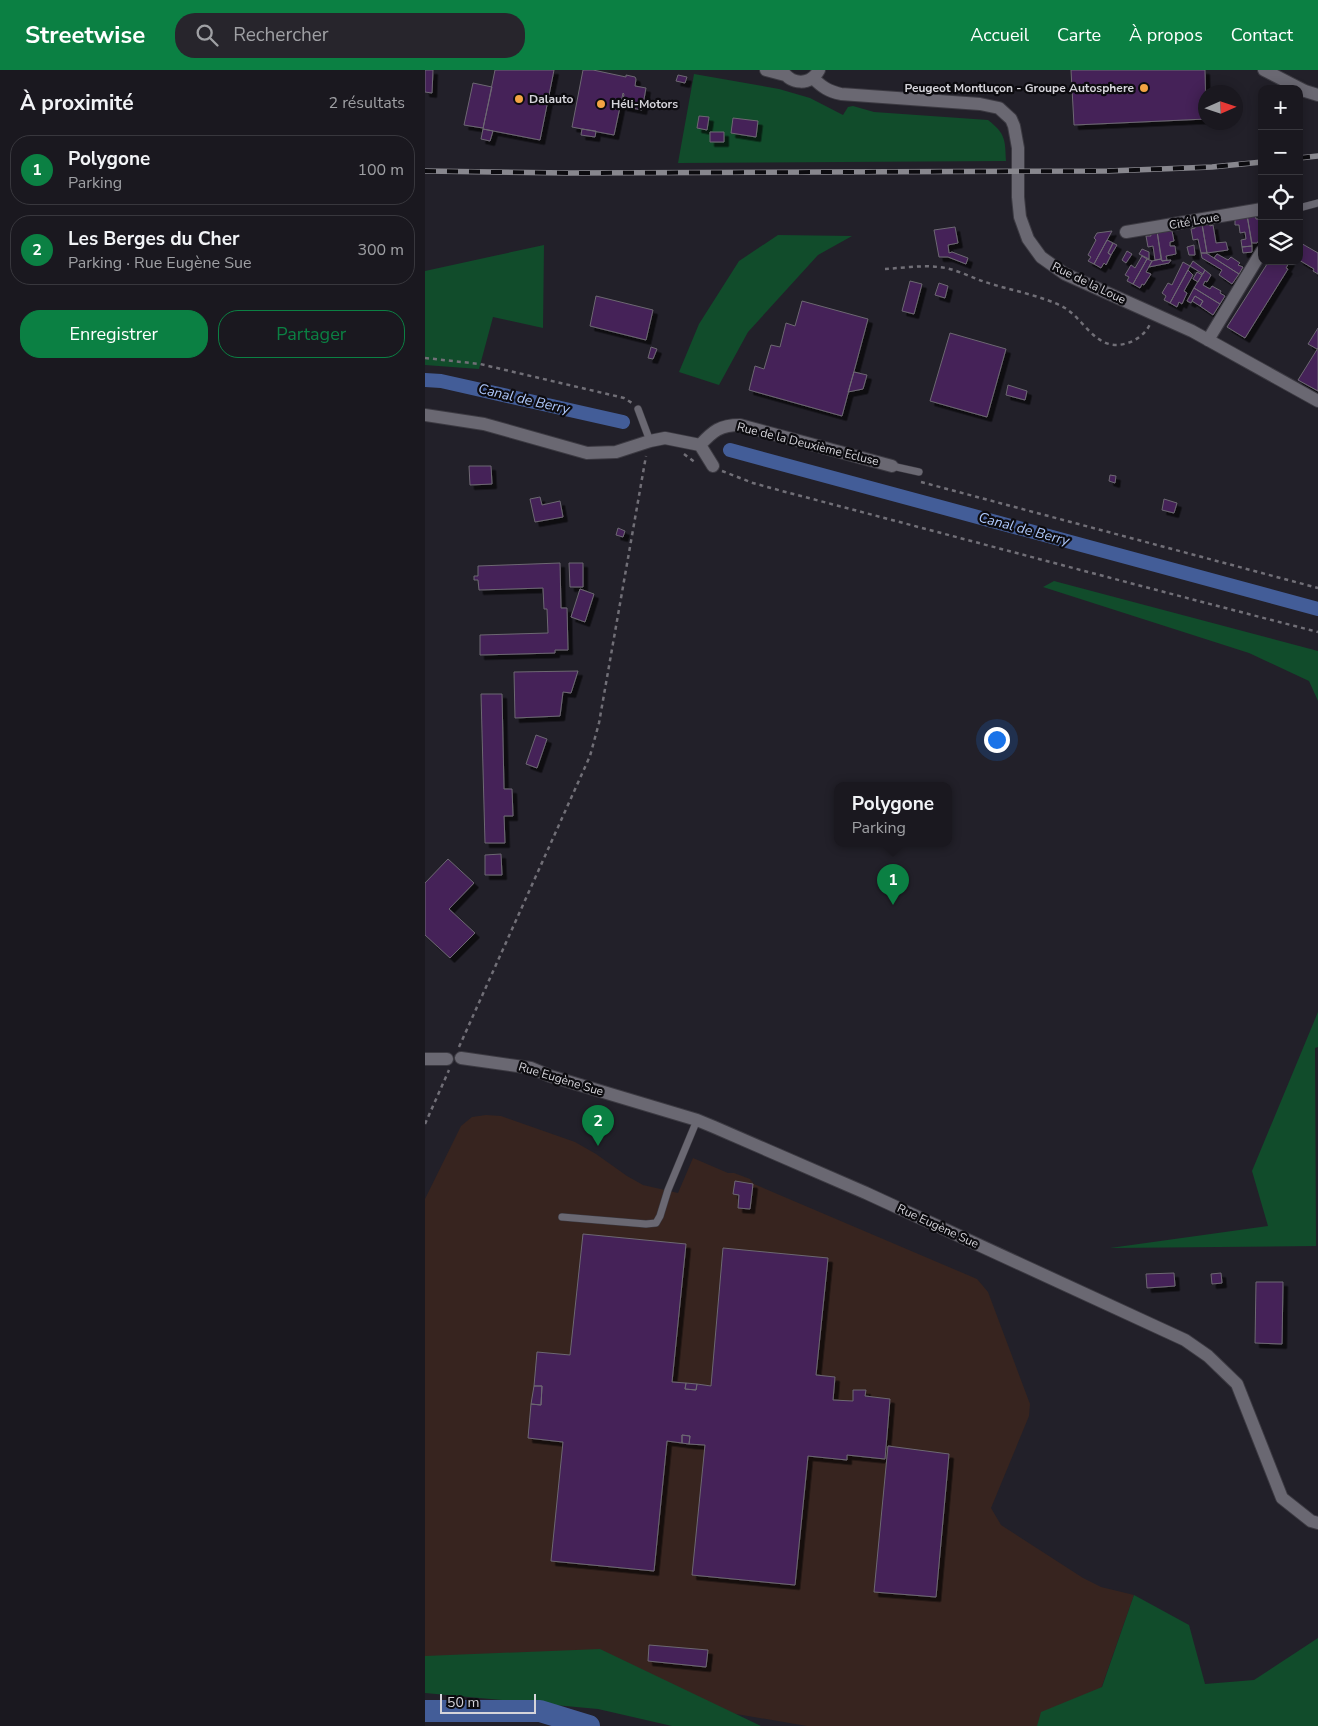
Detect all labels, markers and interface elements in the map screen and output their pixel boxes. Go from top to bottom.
search box [175,13,525,58]
text: Streetwise [25,19,145,51]
icon: search [193,21,221,49]
text: Rechercher [233,22,329,48]
text: Accueil [970,23,1029,47]
text: Carte [1057,23,1101,47]
text: À propos [1129,23,1203,47]
text: Contact [1231,23,1293,47]
place label: Peugeot Montluçon - Groupe Autosphere [904,80,1134,96]
marker: Peugeot Montluçon - Groupe Autosphere [1138,82,1150,94]
north arrow [1198,85,1243,130]
map controls [1258,85,1303,265]
button: + [1258,85,1303,130]
text: À proximité [20,89,134,117]
place label: Dalauto [529,91,574,107]
text: 2 résultats [329,92,405,114]
marker: Dalauto [513,93,525,105]
place label: Héli-Motors [611,96,678,112]
marker: Héli-Motors [595,98,607,110]
button: − [1258,130,1303,175]
text: Polygone [68,146,150,172]
text: 1 [32,159,42,181]
text: 100 m [357,159,404,181]
text: Parking [68,172,122,194]
button: locate [1258,175,1303,220]
street label: Cité Loue [1168,209,1220,233]
button: layers [1258,220,1303,265]
text: Les Berges du Cher [68,226,239,252]
text: 2 [32,239,42,261]
text: 300 m [357,239,404,261]
text: Parking · Rue Eugène Sue [68,252,252,274]
street label: Rue de la Loue [1050,258,1128,308]
button: Enregistrer [20,310,208,358]
button: Partager [218,310,405,358]
water label: Canal de Berry [476,379,572,419]
street label: Rue de la Deuxième Ecluse [735,419,881,469]
water label: Canal de Berry [976,508,1072,550]
your location [984,727,1010,753]
popup [834,782,952,847]
text: Polygone [852,791,934,817]
text: Parking [852,817,906,839]
pin: 1 [877,864,909,905]
street label: Rue Eugène Sue [517,1058,605,1100]
pin: 2 [582,1105,614,1146]
street label: Rue Eugène Sue [895,1200,981,1252]
scale bar [440,1691,536,1714]
text: 50 m [447,1693,479,1712]

